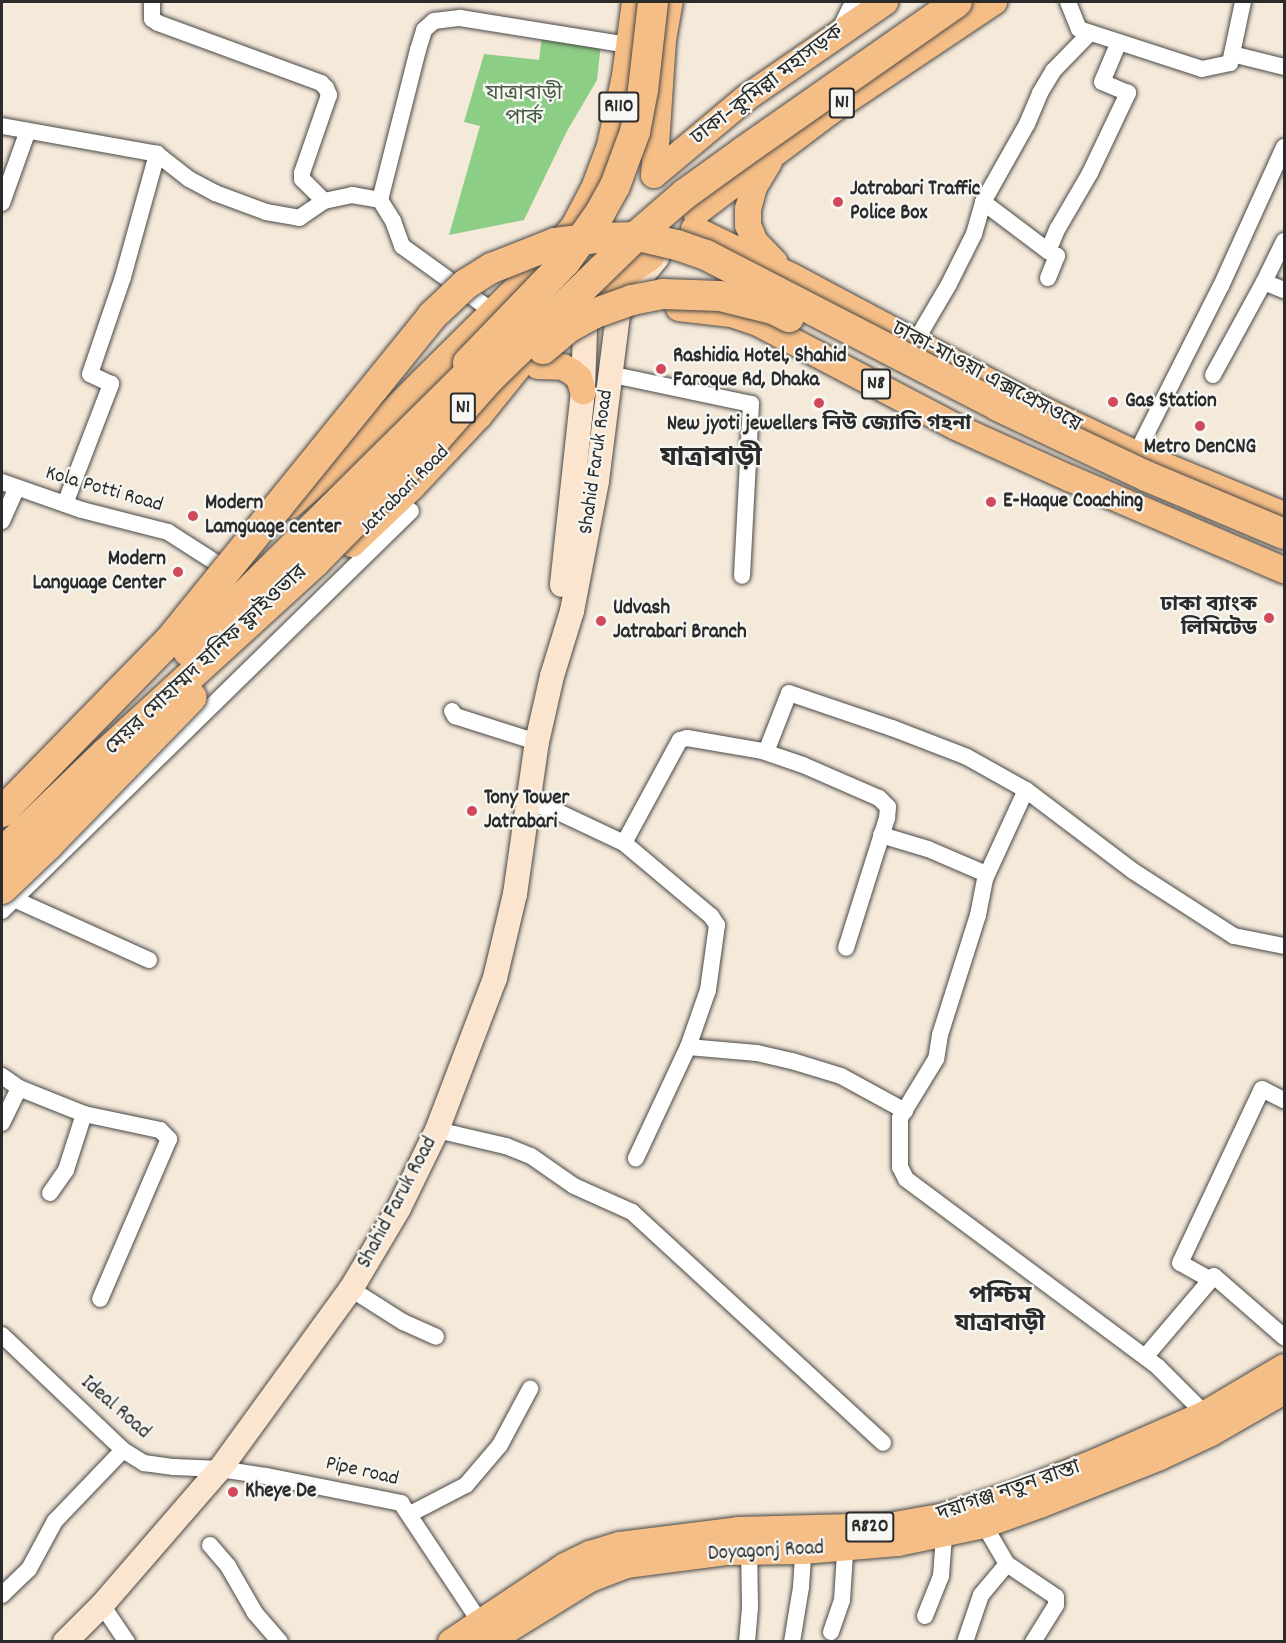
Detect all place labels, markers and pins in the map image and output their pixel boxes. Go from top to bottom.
place label: Jatrabari Traffic Police Box [850,177,980,227]
marker: Jatrabari Traffic Police Box [831,195,845,209]
place label: Rashidia Hotel, Shahid Faroque Rd, Dhaka [673,344,847,394]
marker: Rashidia Hotel, Shahid Faroque Rd, Dhaka [654,362,668,376]
place label: Gas Station [1125,389,1217,415]
marker: Gas Station [1106,395,1120,409]
marker: New jyoti jewellers নিউ জ্যোতি গহনা [812,396,826,410]
place label: New jyoti jewellers নিউ জ্যোতি গহনা [667,412,971,438]
marker: Metro DenCNG [1193,419,1207,433]
place label: Metro DenCNG [1144,435,1256,461]
place label: E-Haque Coaching [1003,489,1143,515]
place label: Modern Lamguage center [205,491,341,541]
marker: E-Haque Coaching [984,495,998,509]
marker: Modern Lamguage center [186,509,200,523]
place label: Modern Language Center [32,547,166,597]
marker: Modern Language Center [171,565,185,579]
place label: ঢাকা ব্যাংক লিমিটেড [1161,593,1257,643]
place label: Udvash Jatrabari Branch [613,596,747,646]
marker: ঢাকা ব্যাংক লিমিটেড [1262,611,1276,625]
marker: Udvash Jatrabari Branch [594,614,608,628]
place label: Tony Tower Jatrabari [484,786,569,836]
marker: Tony Tower Jatrabari [465,804,479,818]
place label: Kheye De [245,1479,316,1505]
marker: Kheye De [226,1485,240,1499]

